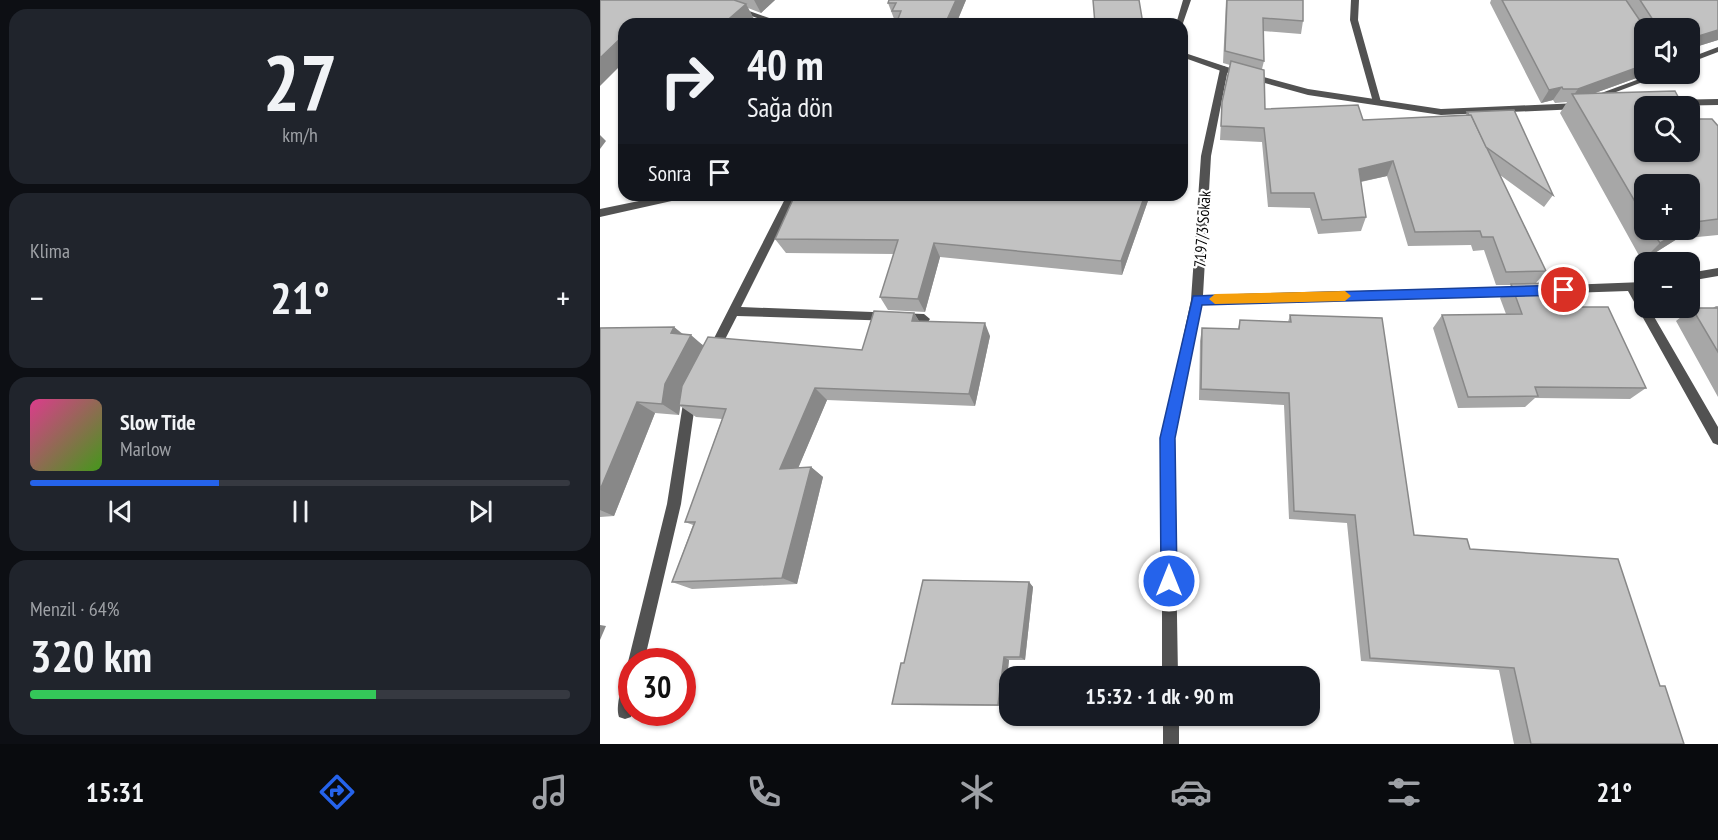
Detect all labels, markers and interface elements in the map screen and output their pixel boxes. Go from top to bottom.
map controls [1634,18,1700,318]
button: sound [1634,18,1700,84]
text: 27 [263,32,337,133]
text: 40 m [747,37,824,92]
icon: right [648,42,726,120]
text: Sağa dön [747,90,833,124]
button: search [1634,96,1700,162]
text: km/h [282,122,318,148]
icon: arrive [703,156,736,189]
text: Sonra [648,159,691,187]
button: + [1634,174,1700,240]
street label: 7197/3 Sokak [1189,189,1215,268]
text: Klima [30,238,70,264]
button: − [1634,252,1700,318]
pin [1538,264,1589,315]
text: 21° [270,268,330,326]
icon: arrive [1547,273,1580,306]
text: − [30,276,44,319]
text: + [556,276,570,319]
text: Slow Tide [120,408,196,436]
text: Marlow [120,436,171,462]
icon: previous [104,495,137,528]
icon: pause [284,495,317,528]
icon: next [464,495,497,528]
position arrow [1137,549,1201,613]
text: Menzil · 64% [30,596,119,622]
text: 320 km [30,626,152,684]
speed limit sign: 30 [618,648,696,726]
text: 15:32 · 1 dk · 90 m [1085,682,1234,710]
icon: directions [316,771,358,813]
icon: music [529,771,571,813]
icon: phone [743,771,785,813]
icon: climate [956,771,998,813]
icon: car [1170,771,1212,813]
icon: filters [1383,771,1425,813]
text: 15:31 [86,775,144,809]
text: 21° [1597,775,1632,809]

